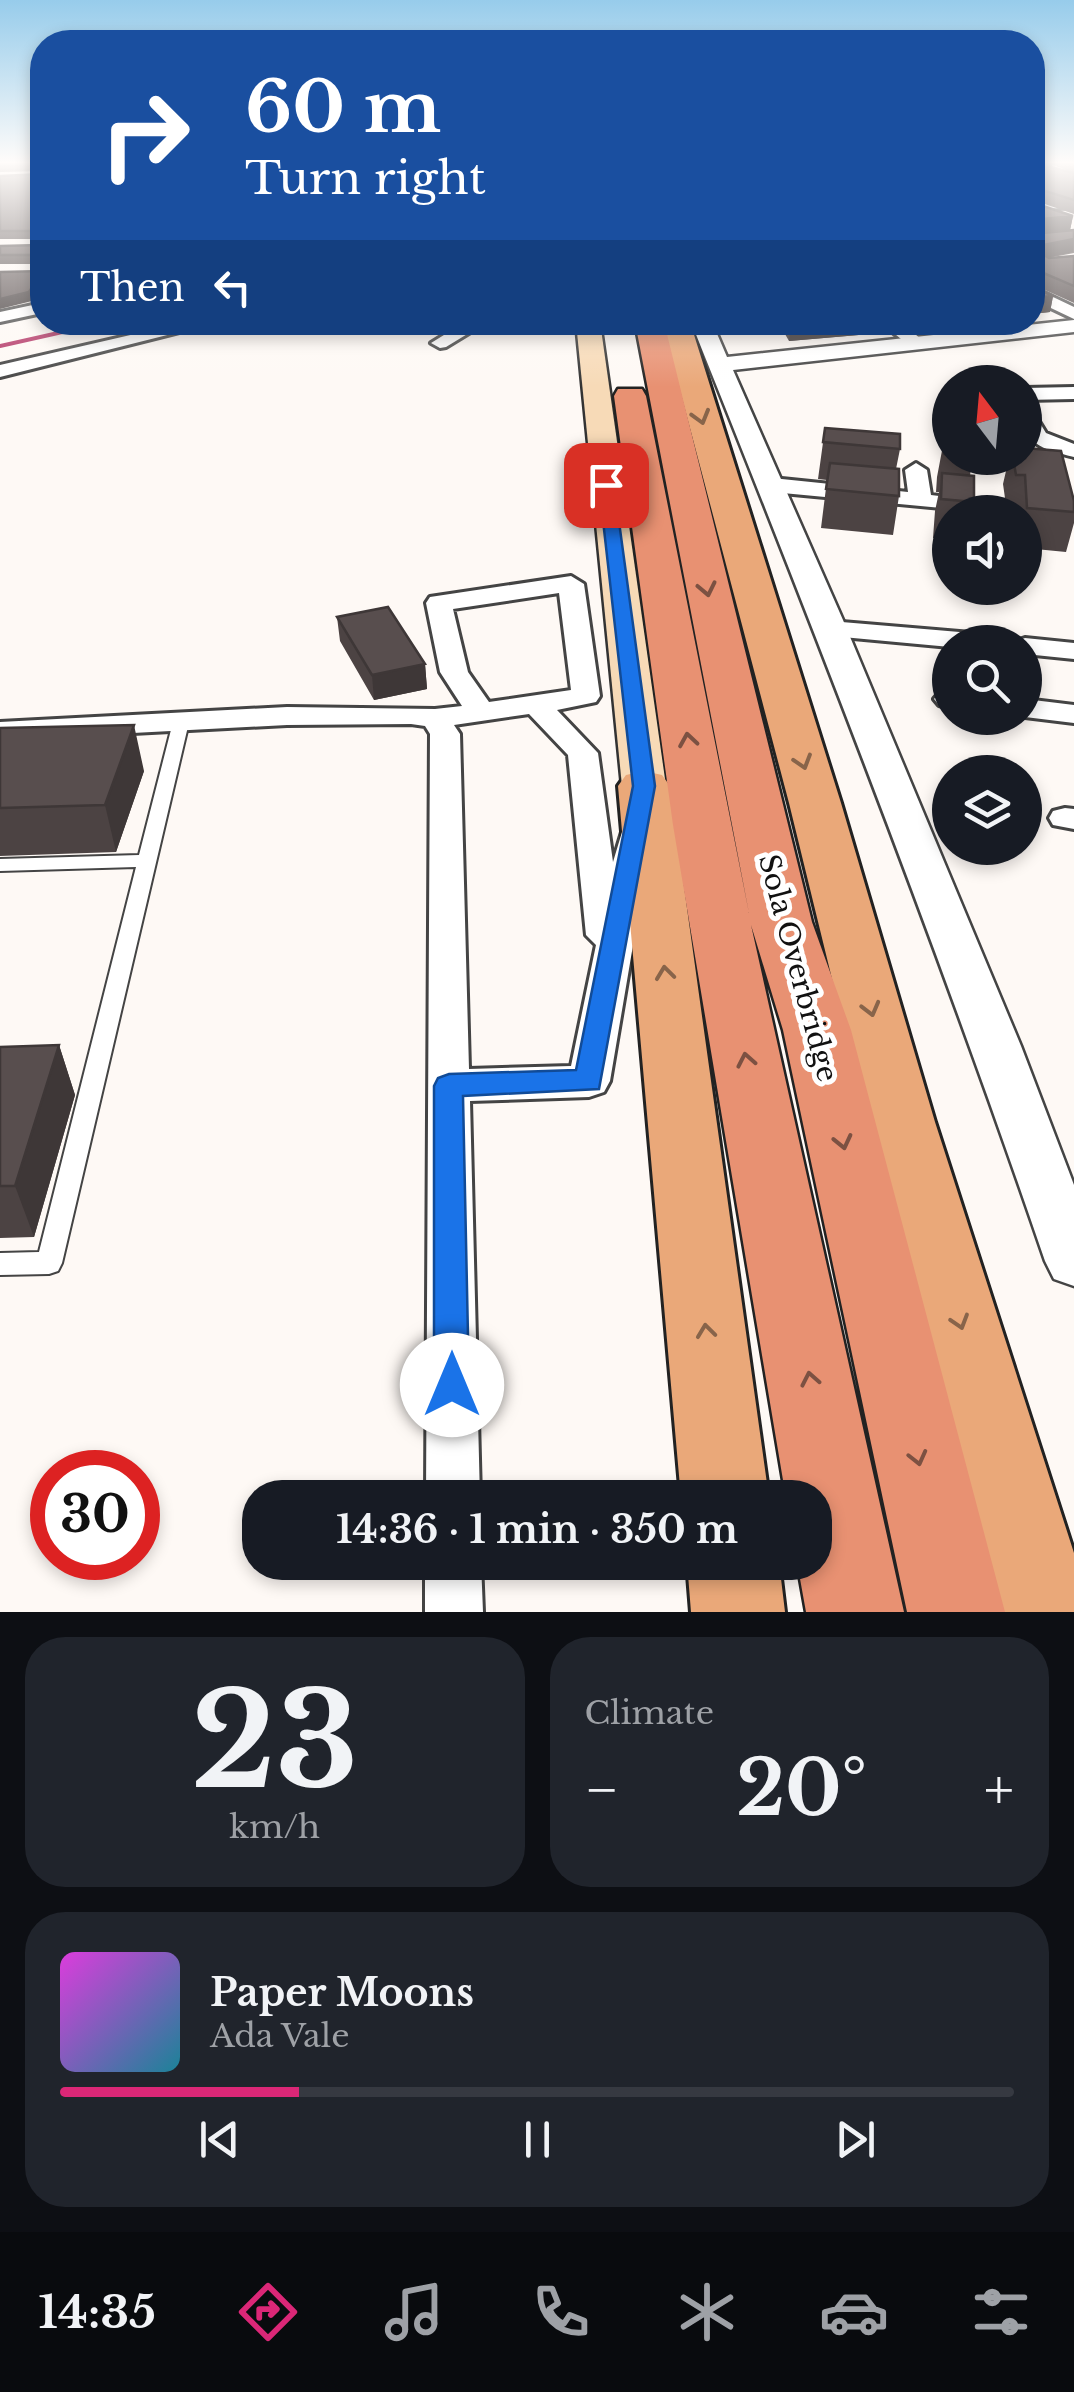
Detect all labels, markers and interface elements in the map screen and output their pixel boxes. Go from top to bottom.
text: 60 m [245,64,441,151]
icon: right [80,70,210,200]
text: Turn right [245,150,486,206]
icon: left [205,260,260,315]
text: Then [80,264,185,311]
north arrow [932,365,1042,475]
map controls [932,365,1042,865]
one-way arrow [689,408,710,425]
pin [564,443,649,528]
icon: arrive [579,458,634,513]
button: sound [932,495,1042,605]
one-way arrow [696,580,717,597]
button: search [932,625,1042,735]
one-way arrow [679,732,700,749]
one-way arrow [791,753,812,770]
button: layers [932,755,1042,865]
street label: Sola Overbridge [751,851,845,1085]
one-way arrow [655,965,676,981]
one-way arrow [859,1000,880,1017]
one-way arrow [737,1052,758,1069]
one-way arrow [831,1133,852,1150]
one-way arrow [948,1312,969,1329]
one-way arrow [696,1323,717,1339]
position arrow [400,1333,504,1437]
one-way arrow [800,1371,821,1388]
one-way arrow [906,1449,927,1466]
speed limit sign: 30 [30,1450,160,1580]
text: 14:36 · 1 min · 350 m [336,1506,738,1553]
text: 23 [191,1661,358,1822]
text: Climate [585,1693,714,1733]
text: 20° [736,1742,867,1835]
text: − [585,1756,619,1824]
text: + [984,1756,1014,1824]
text: km/h [229,1807,320,1847]
text: Paper Moons [210,1969,474,2016]
text: Ada Vale [210,2016,350,2056]
icon: previous [192,2112,247,2167]
icon: pause [510,2112,565,2167]
icon: next [828,2112,883,2167]
icon: directions [233,2277,303,2347]
icon: music [379,2277,449,2347]
icon: phone [526,2277,596,2347]
icon: climate [672,2277,742,2347]
icon: car [819,2277,889,2347]
icon: filters [966,2277,1036,2347]
text: 14:35 [38,2284,156,2340]

